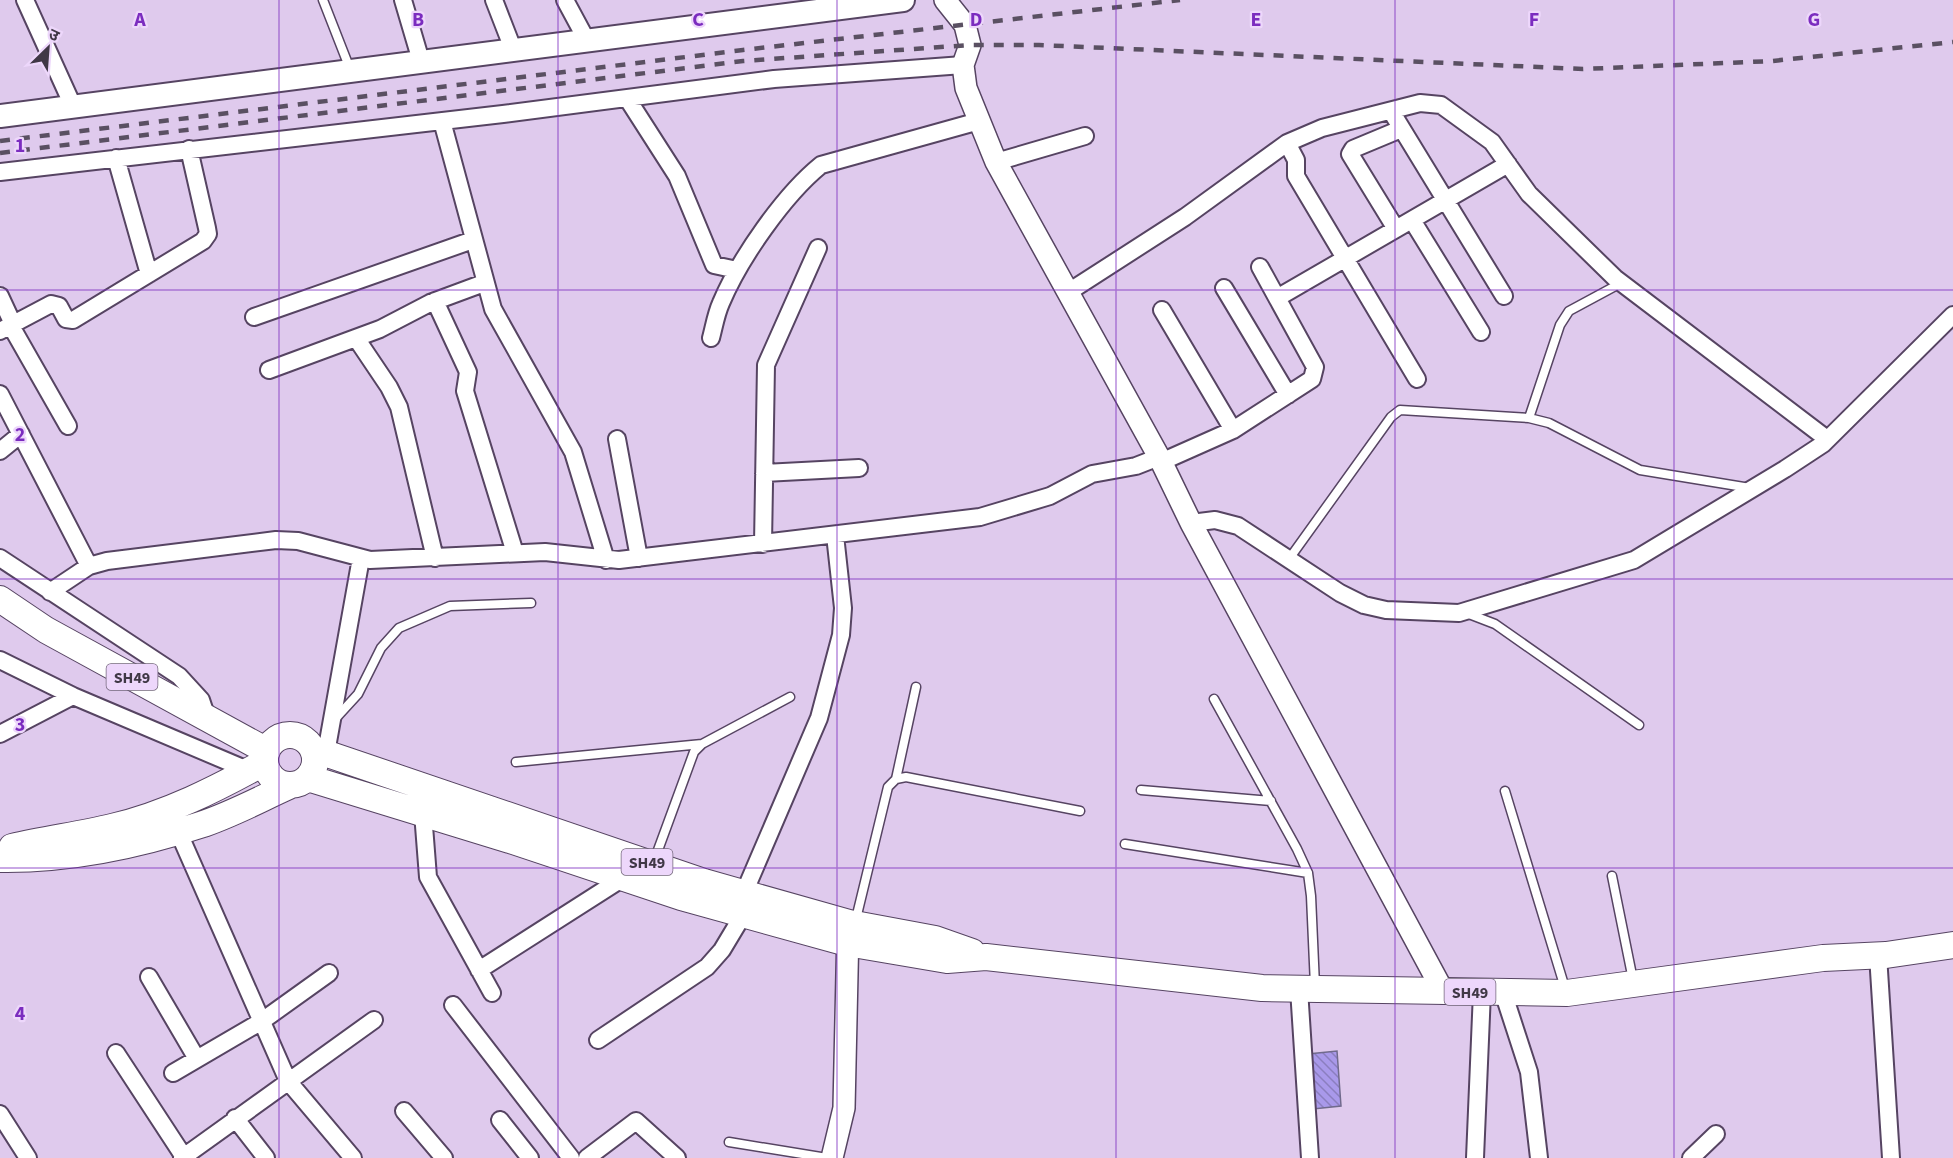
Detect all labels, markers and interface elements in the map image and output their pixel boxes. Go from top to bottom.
text: A [133,6,146,34]
text: B [412,6,424,34]
text: C [692,6,704,34]
text: D [970,6,982,34]
text: E [1251,6,1261,34]
text: F [1529,6,1539,34]
text: G [1808,6,1820,34]
north arrow [18,18,78,78]
text: उ [45,23,63,48]
text: 1 [15,132,25,160]
text: 2 [15,421,25,449]
road number: SH49 [106,664,158,690]
text: 3 [15,711,25,739]
road number: SH49 [622,849,672,875]
road number: SH49 [1444,979,1496,1005]
text: 4 [15,1000,26,1028]

